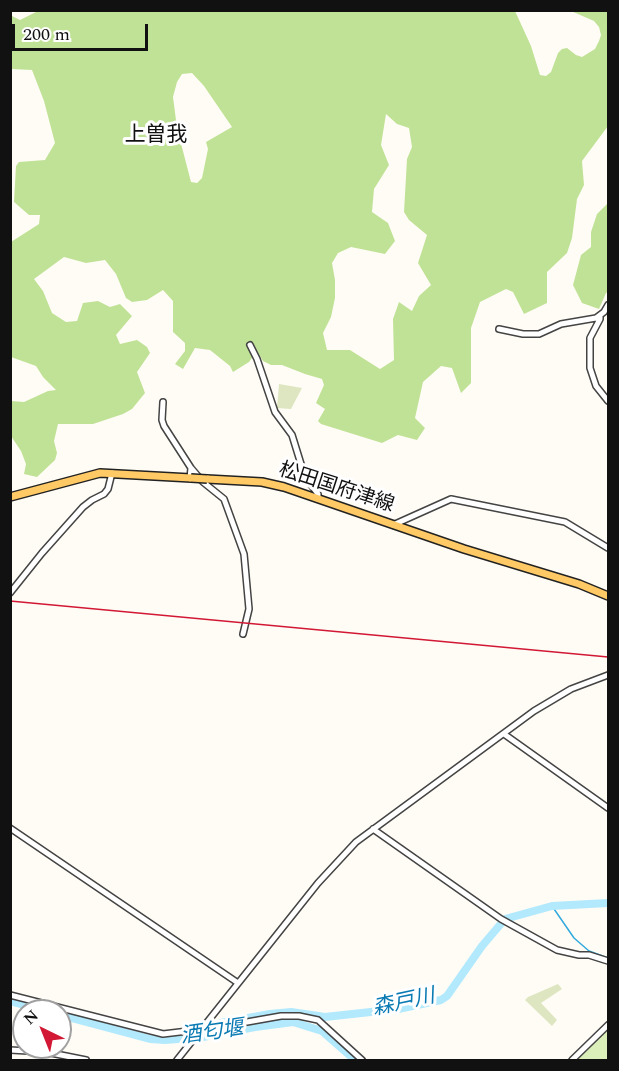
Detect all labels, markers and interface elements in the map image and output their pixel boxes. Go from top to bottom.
scale bar [15,12,152,50]
text: 200 m [23,21,70,48]
district label: 上曽我 [125,124,187,150]
street label: 松田国府津線 [275,459,397,519]
water label: 森戸川 [371,985,437,1023]
north arrow [12,999,72,1059]
text: N [18,1004,44,1031]
water label: 酒匂堰 [179,1017,245,1051]

